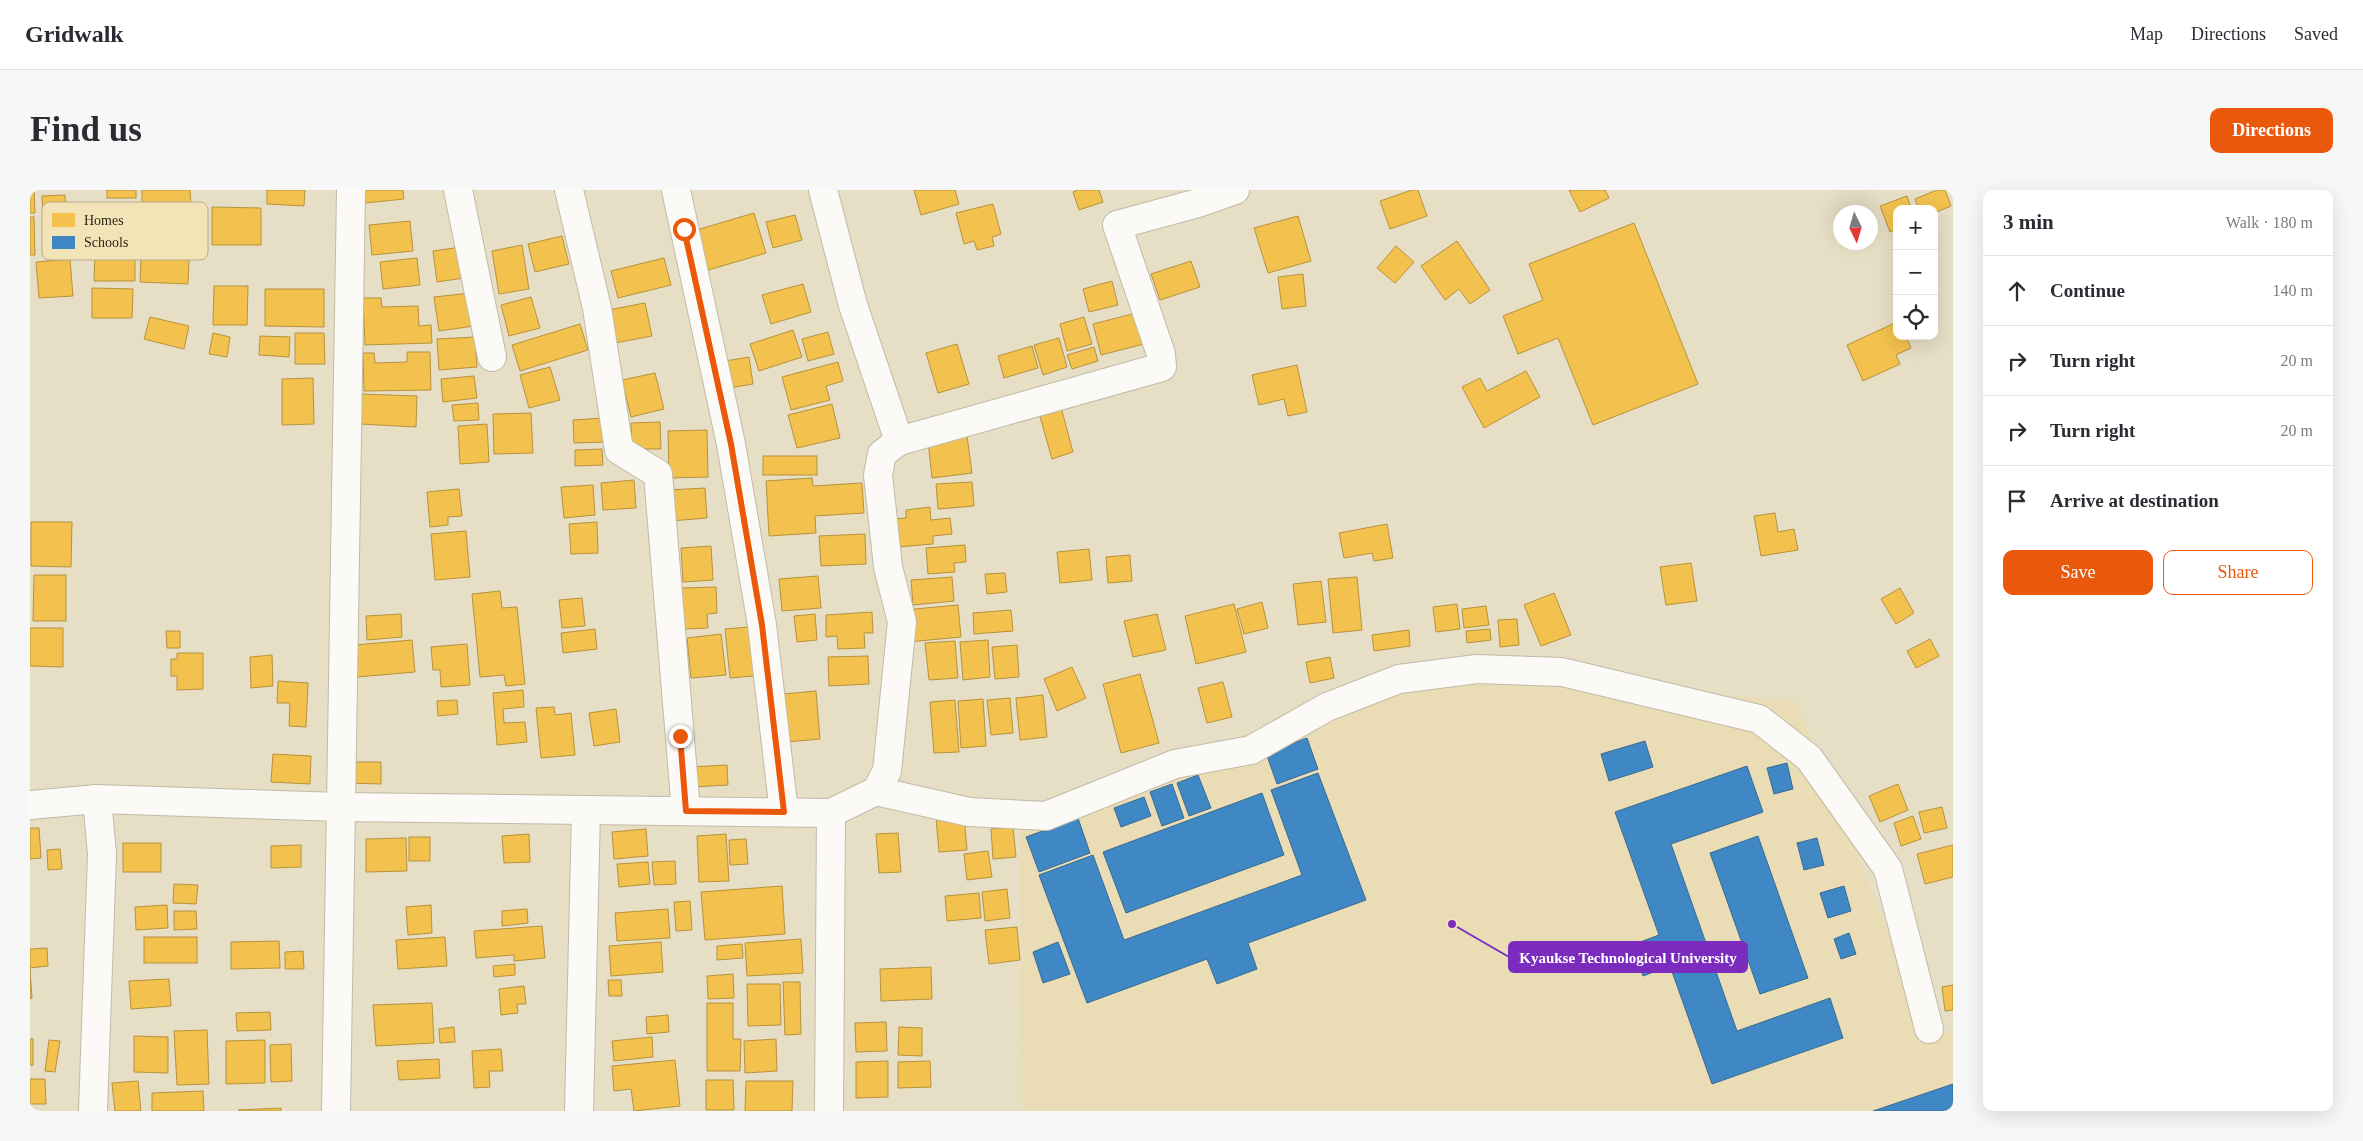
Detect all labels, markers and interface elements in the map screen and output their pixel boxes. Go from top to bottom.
text: Gridwalk [25,21,124,47]
text: Map [2130,24,2163,44]
text: Directions [2191,24,2266,44]
text: Saved [2294,24,2338,44]
button: Directions [2210,108,2333,153]
text: Find us [30,110,142,149]
legend [42,202,208,260]
north arrow [1833,205,1878,250]
map controls [1893,205,1938,340]
button: + [1893,205,1938,250]
text: 3 min [2003,210,2054,234]
text: Homes [84,213,124,228]
text: Walk · 180 m [2226,214,2313,231]
route start [673,218,696,241]
text: Schools [84,235,128,250]
button: − [1893,250,1938,295]
icon: ahead [2003,277,2031,305]
text: Continue [2050,280,2125,301]
text: 140 m [2273,282,2313,299]
button: locate [1893,295,1938,340]
icon: right [2003,347,2031,375]
text: Turn right [2050,350,2135,371]
text: 20 m [2281,352,2313,369]
icon: right [2003,417,2031,445]
text: Turn right [2050,420,2135,441]
text: 20 m [2281,422,2313,439]
icon: arrive [2003,487,2031,515]
text: Arrive at destination [2050,490,2219,511]
button: Save [2003,550,2153,595]
button: Share [2163,550,2313,595]
route end [669,725,692,748]
callout: Kyaukse Technological University [1509,942,1747,972]
text: Kyaukse Technological University [1519,950,1737,966]

